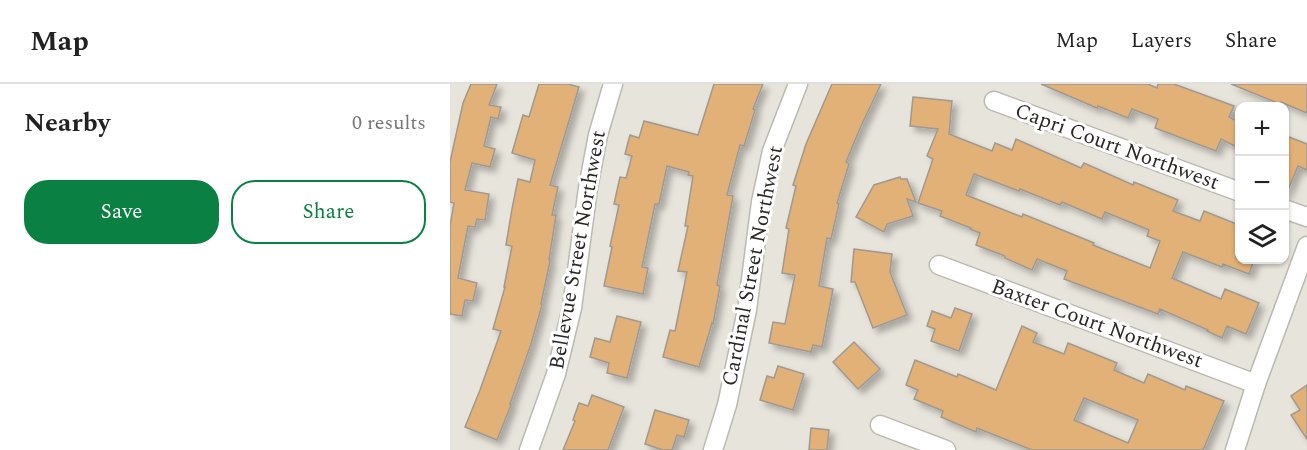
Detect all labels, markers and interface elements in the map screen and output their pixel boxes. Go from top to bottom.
text: Map [30,20,89,63]
text: Map [1056,25,1098,57]
text: Layers [1131,25,1192,57]
text: Share [1225,25,1277,57]
street label: Capri Court Northwest [1010,95,1224,199]
map controls [1235,102,1289,264]
button: + [1235,102,1289,156]
text: Nearby [24,103,110,143]
text: 0 results [352,108,426,138]
street label: Bellevue Street Northwest [541,128,615,372]
street label: Cardinal Street Northwest [714,143,792,389]
button: − [1235,156,1289,210]
button: Save [24,180,219,244]
button: Share [231,180,426,244]
button: layers [1235,210,1289,264]
street label: Baxter Court Northwest [987,271,1207,377]

